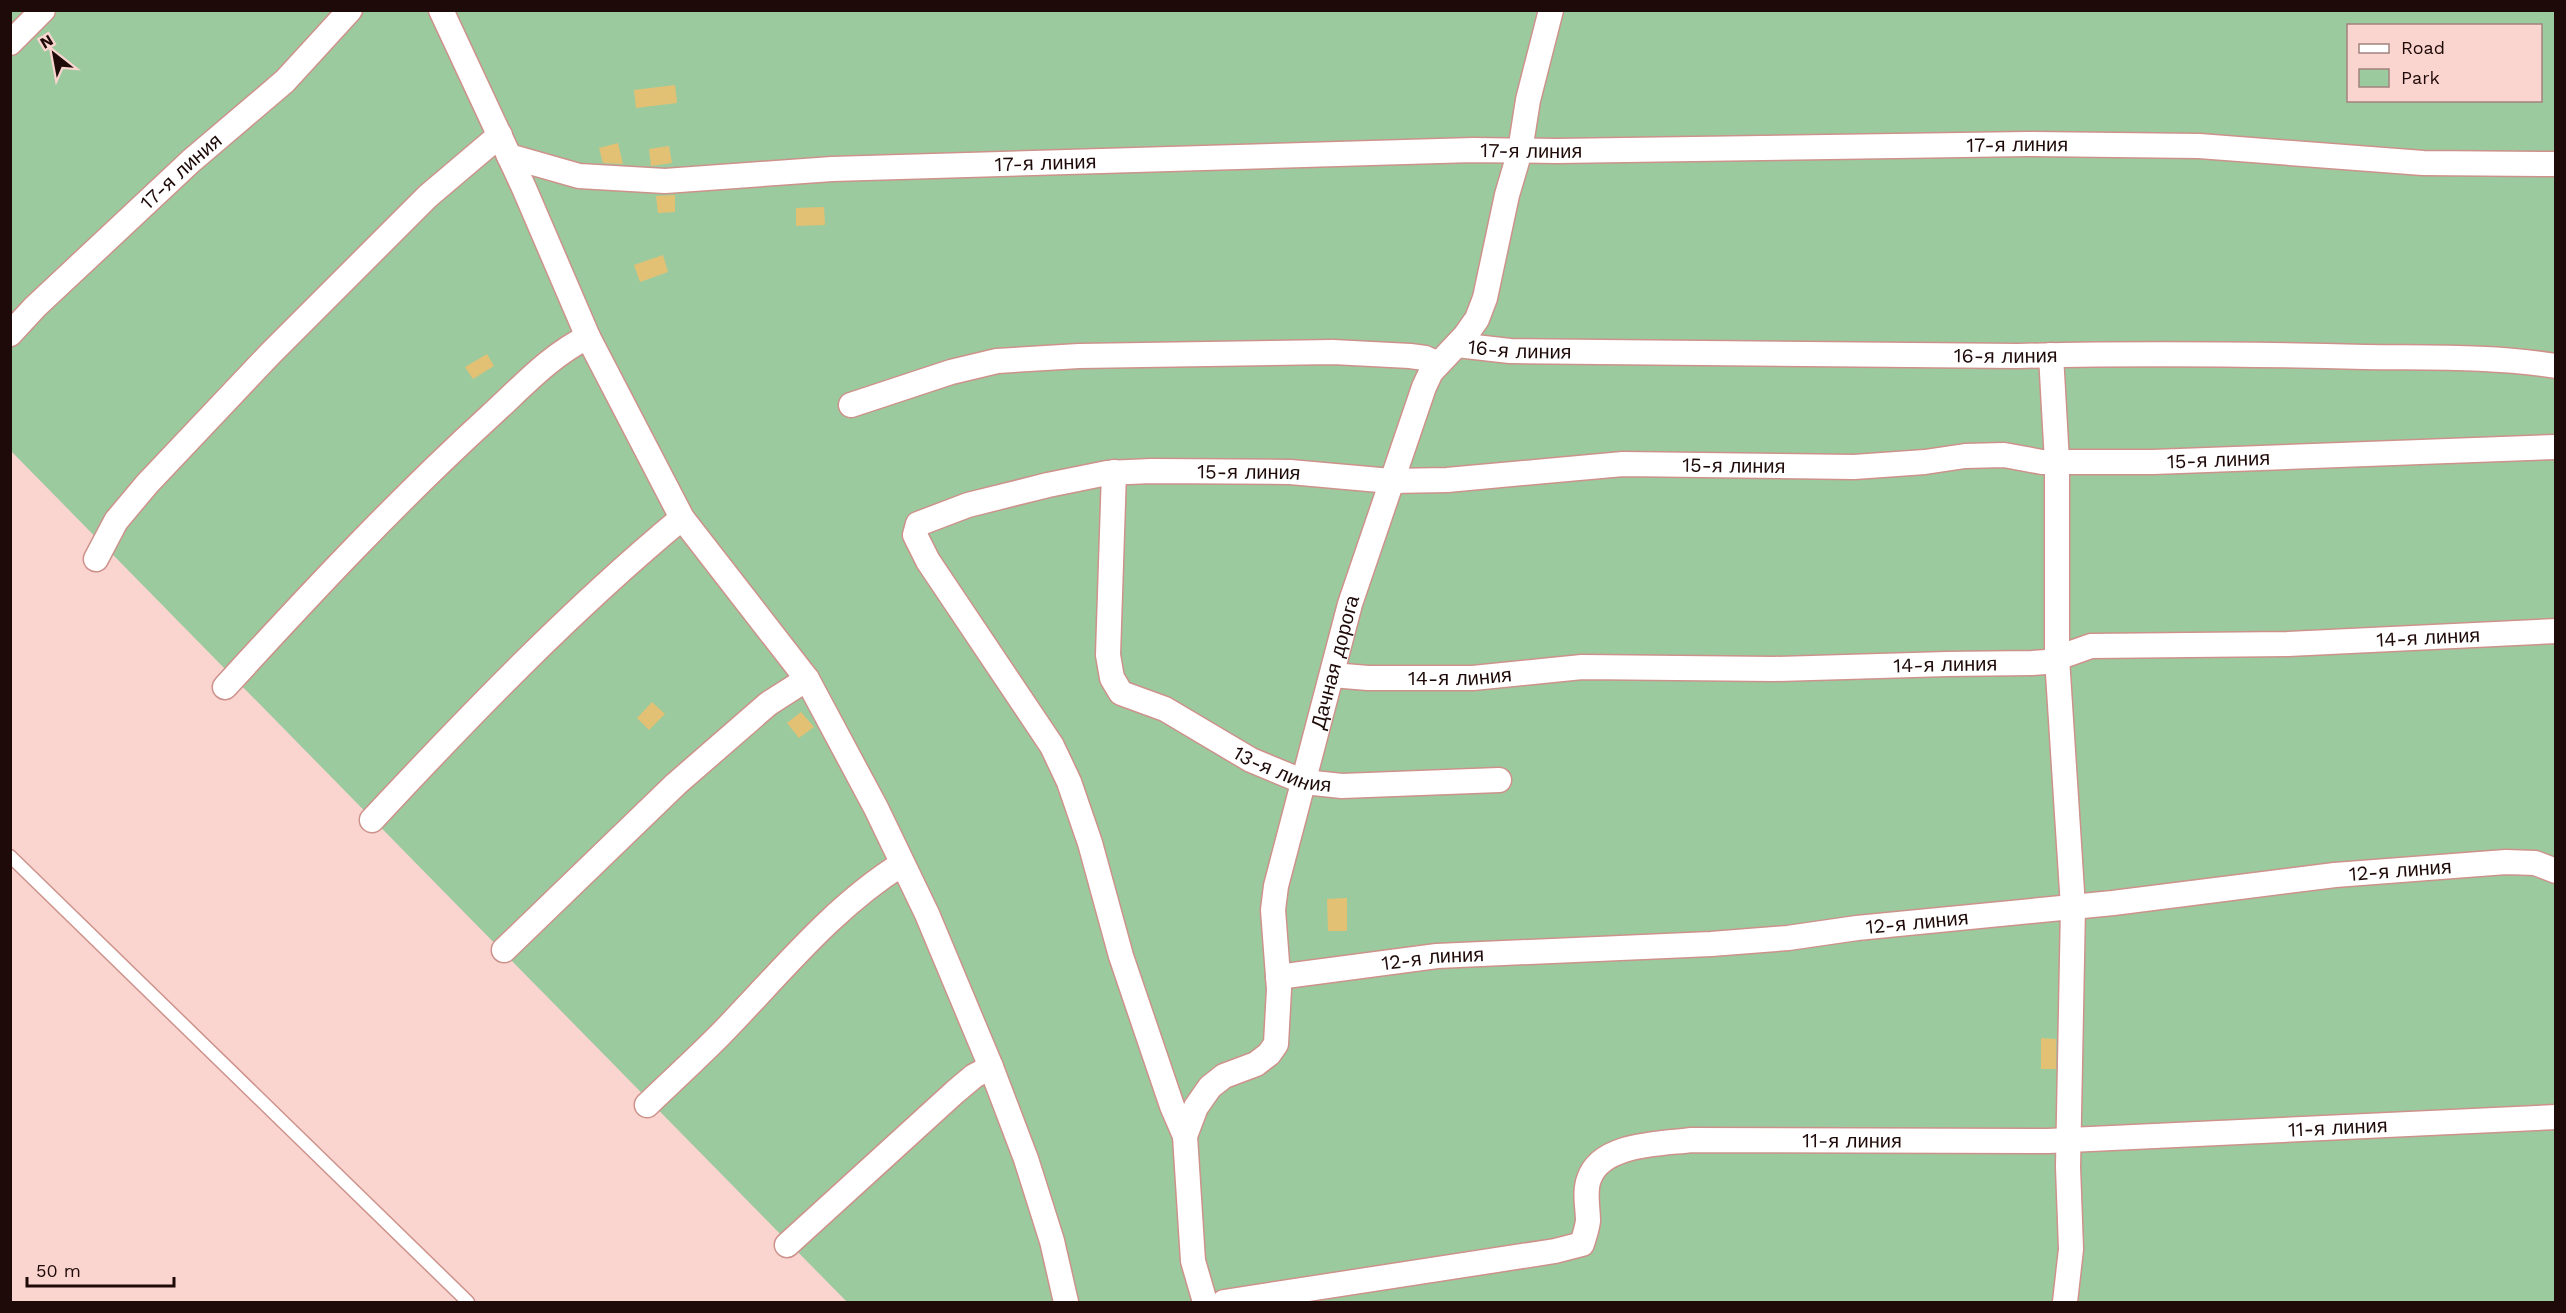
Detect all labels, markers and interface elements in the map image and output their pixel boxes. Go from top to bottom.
north arrow [24,24,84,84]
legend [2347,24,2542,102]
text: N [37,30,57,53]
text: Road [2401,37,2445,58]
text: Park [2401,67,2440,88]
street label: 17-я линия [135,128,227,214]
street label: 17-я линия [1966,132,2068,157]
street label: 17-я линия [1480,138,1582,163]
street label: 17-я линия [994,149,1097,176]
street label: 16-я линия [1467,334,1572,364]
street label: 16-я линия [1954,343,2058,368]
street label: 15-я линия [2166,446,2271,473]
street label: 15-я линия [1682,453,1786,478]
street label: 15-я линия [1197,459,1302,485]
street label: Дачная дорога [1306,591,1364,732]
street label: 14-я линия [2376,623,2481,652]
street label: 14-я линия [1893,651,1997,678]
street label: 14-я линия [1408,662,1513,690]
street label: 13-я линия [1229,740,1333,797]
street label: 12-я линия [2348,854,2452,886]
street label: 12-я линия [1865,905,1969,939]
street label: 12-я линия [1380,942,1485,975]
street label: 11-я линия [2288,1113,2388,1142]
street label: 11-я линия [1802,1128,1902,1153]
scale bar [27,1250,174,1288]
text: 50 m [36,1260,81,1281]

